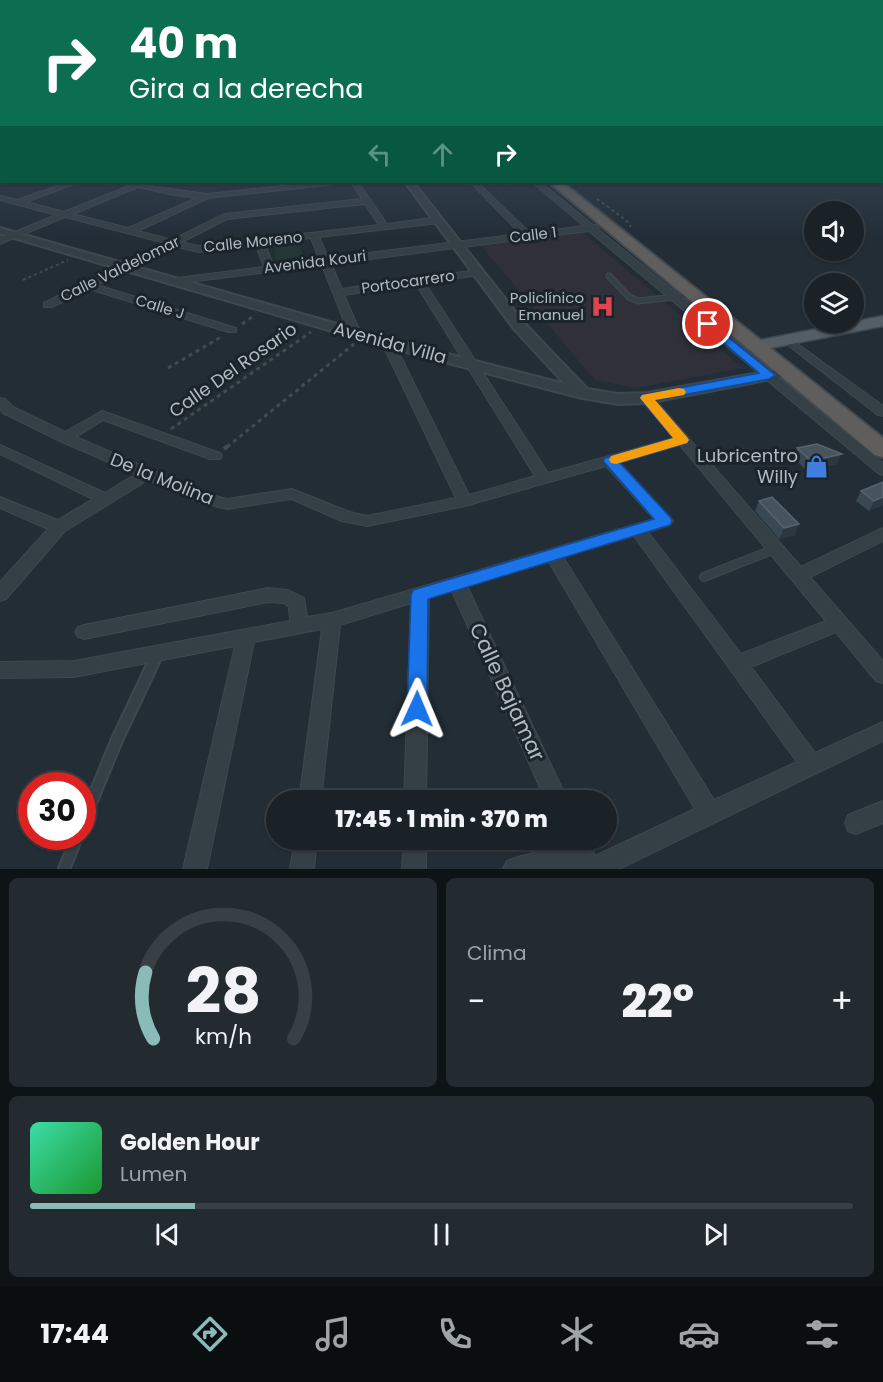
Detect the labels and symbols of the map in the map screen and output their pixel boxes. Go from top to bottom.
street label: Calle 1 [508,221,558,248]
street label: Calle Moreno [203,226,303,257]
street label: Calle Valdelomar [57,230,183,307]
street label: Avenida Kouri [263,245,367,278]
street label: Portocarrero [360,265,456,298]
place label: Policlínico Emanuel [510,287,584,325]
street label: Calle J [133,289,187,324]
hospital icon: Policlínico Emanuel [589,294,615,320]
pin [682,298,733,349]
street label: Avenida Villa [331,315,449,370]
street label: Calle Del Rosario [164,316,302,423]
place label: Lubricentro Willy [697,443,798,489]
street label: De la Molina [107,446,218,511]
shop icon: Lubricentro Willy [803,453,829,479]
street label: Calle Bajamar [463,618,552,766]
position arrow [385,677,449,741]
speed limit sign: 30 [18,772,96,850]

